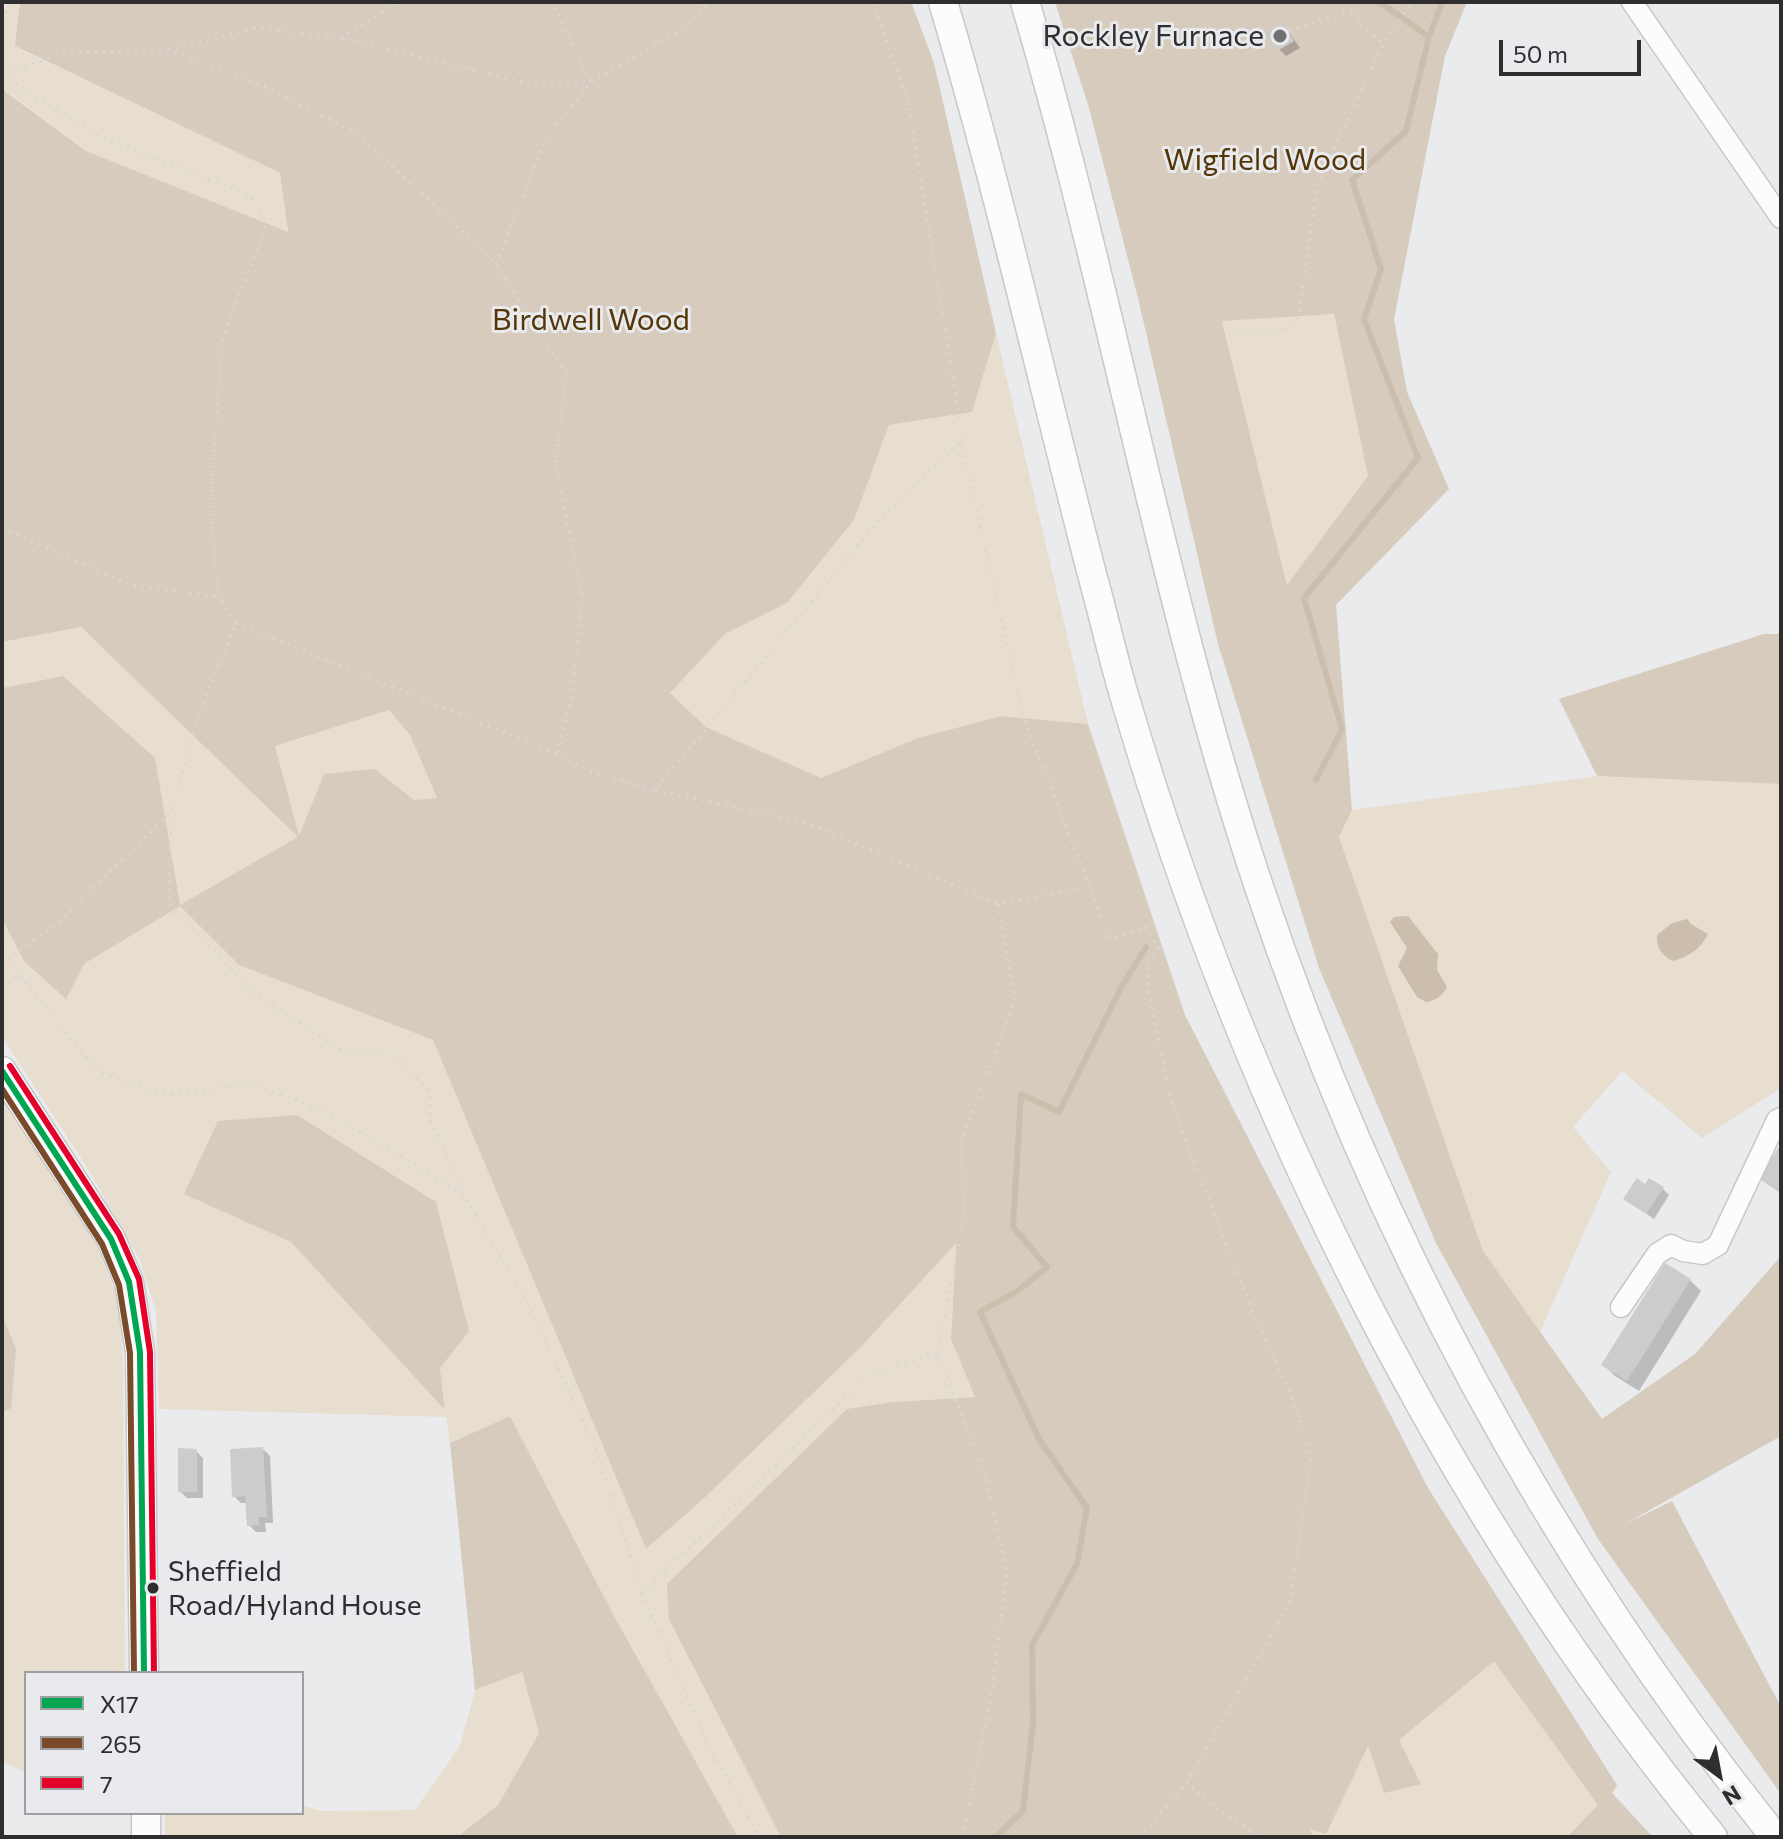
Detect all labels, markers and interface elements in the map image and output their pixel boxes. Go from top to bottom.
place label: Rockley Furnace [1042,18,1264,54]
scale bar [1503,24,1645,74]
marker: Rockley Furnace [1271,27,1289,45]
text: 50 m [1513,39,1568,68]
park label: Wigfield Wood [1164,142,1366,178]
park label: Birdwell Wood [492,302,690,338]
place label: Sheffield Road/Hyland House [168,1555,422,1621]
marker: Sheffield Road/Hyland House [145,1580,161,1596]
legend [24,1671,304,1815]
text: X17 [100,1689,139,1718]
text: 265 [100,1729,142,1758]
north arrow [1679,1735,1759,1815]
text: 7 [100,1769,113,1798]
text: N [1718,1780,1746,1812]

